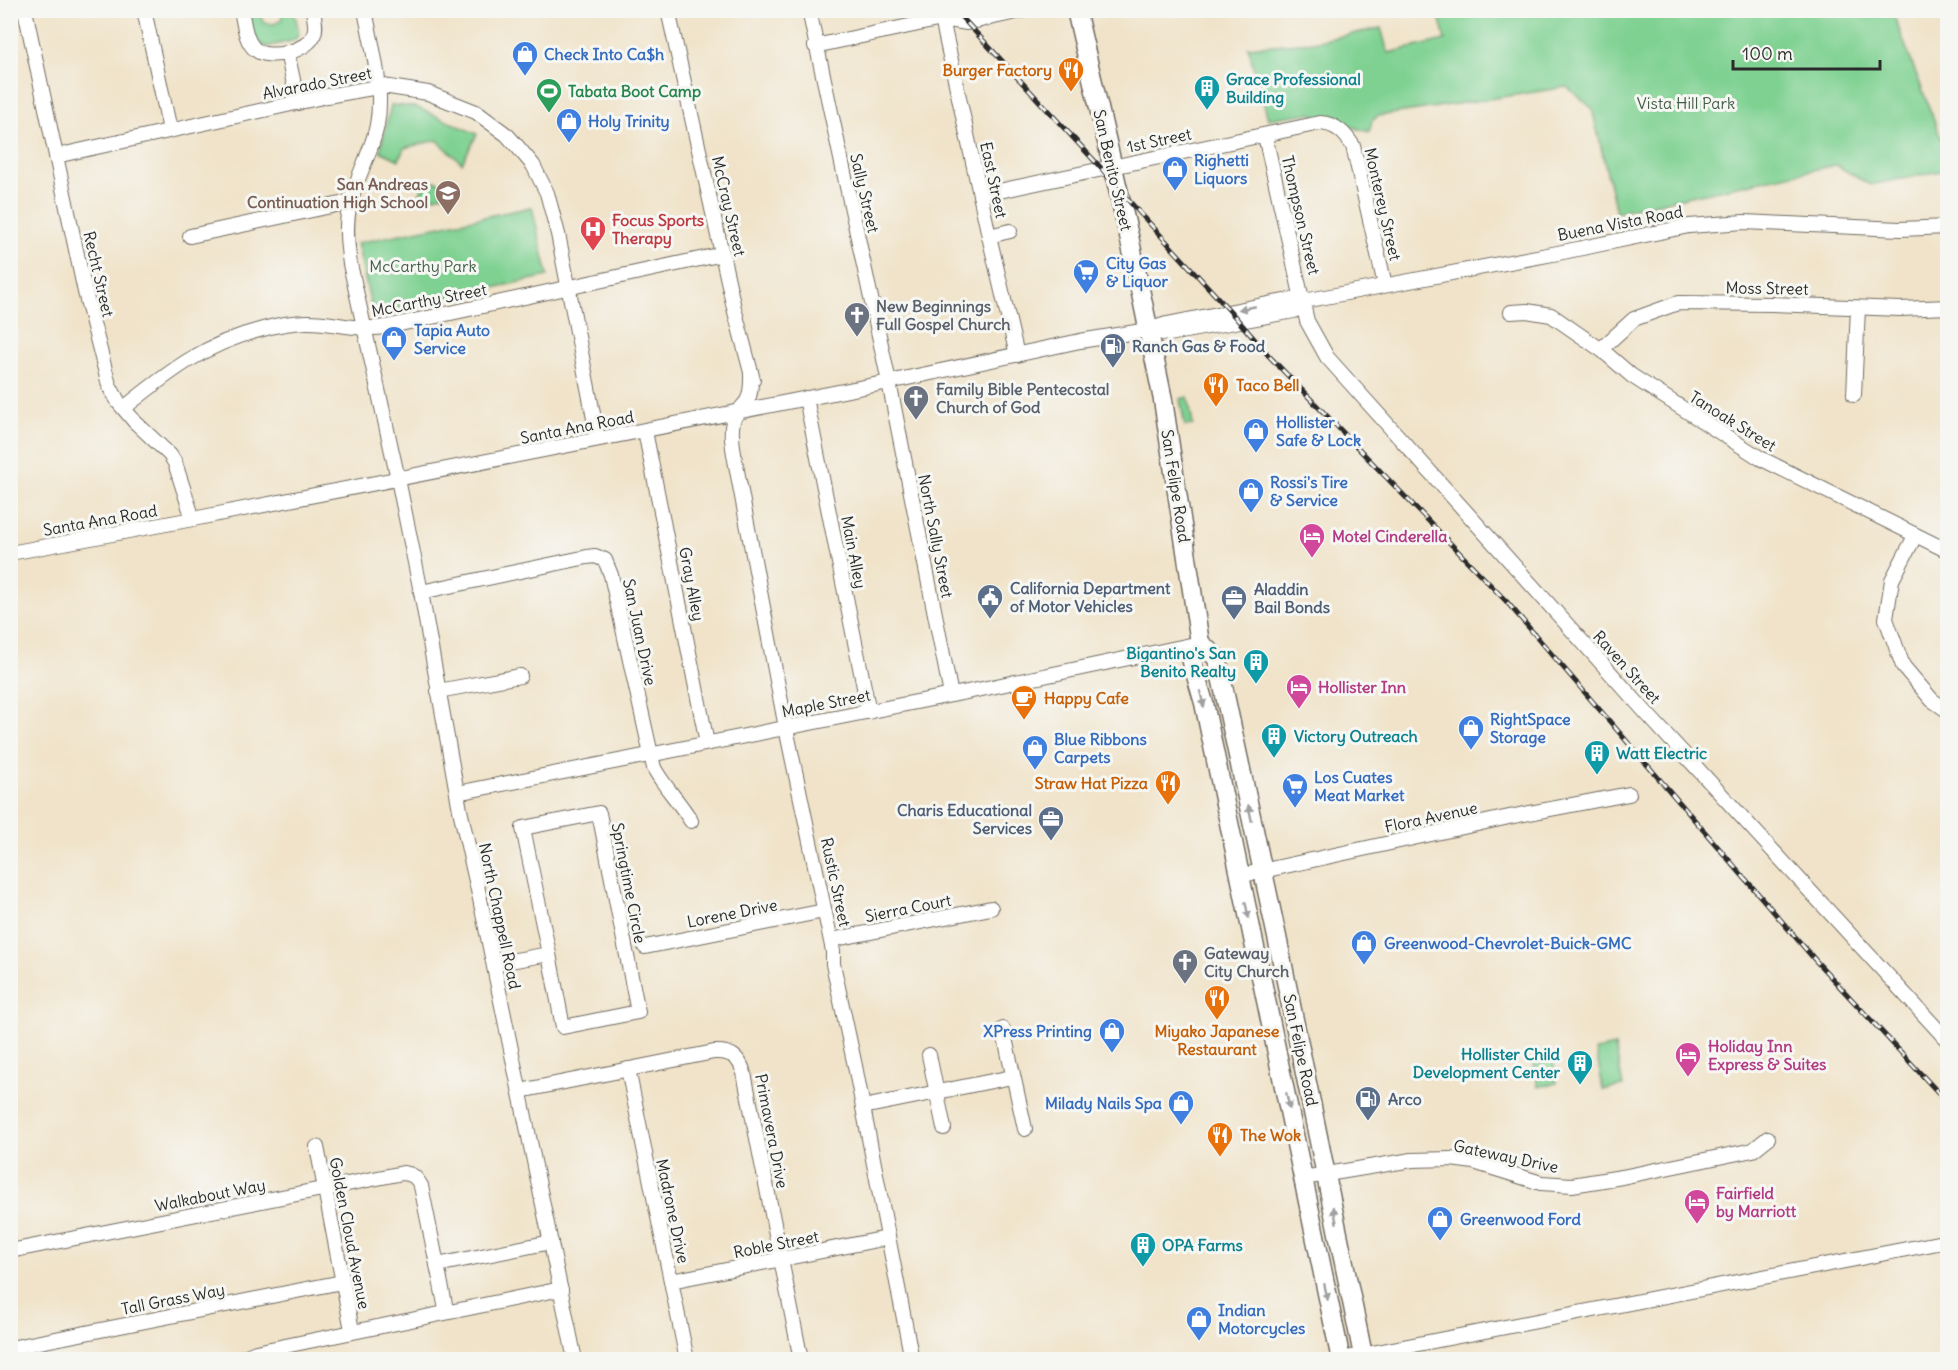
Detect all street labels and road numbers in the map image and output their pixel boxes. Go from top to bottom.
street label: Alvarado Street [261,62,374,103]
street label: San Benito Street [1089,107,1137,233]
street label: 1st Street [1125,123,1194,157]
street label: East Street [976,140,1012,221]
street label: Monterey Street [1360,146,1406,263]
street label: Sally Street [846,151,884,235]
street label: Thompson Street [1278,153,1325,277]
street label: McCray Street [708,154,750,259]
street label: Buena Vista Road [1556,201,1684,245]
street label: Recht Street [79,229,119,320]
street label: Moss Street [1725,277,1809,299]
street label: McCarthy Street [370,279,489,321]
street label: Tanoak Street [1686,386,1781,456]
street label: Santa Ana Road [518,406,636,448]
street label: San Felipe Road [1157,428,1195,544]
street label: North Sally Street [914,472,958,600]
street label: Santa Ana Road [41,500,159,540]
street label: Main Alley [837,514,871,590]
street label: Gray Alley [675,545,709,623]
street label: San Juan Drive [619,577,661,687]
street label: Raven Street [1589,626,1665,708]
street label: Maple Street [780,684,873,721]
street label: Flora Avenue [1383,797,1479,837]
street label: Springtime Circle [607,821,651,945]
street label: Rustic Street [817,836,855,929]
street label: North Chappell Road [475,841,525,991]
street label: Sierra Court [863,890,953,926]
street label: Lorene Drive [685,894,779,932]
street label: San Felipe Road [1279,992,1323,1108]
street label: Primavera Drive [751,1072,793,1190]
street label: Gateway Drive [1452,1135,1560,1177]
street label: Golden Cloud Avenue [325,1155,375,1311]
street label: Madrone Drive [652,1157,694,1265]
street label: Walkabout Way [153,1174,267,1216]
street label: Roble Street [732,1226,821,1262]
street label: Tall Grass Way [120,1279,226,1319]

